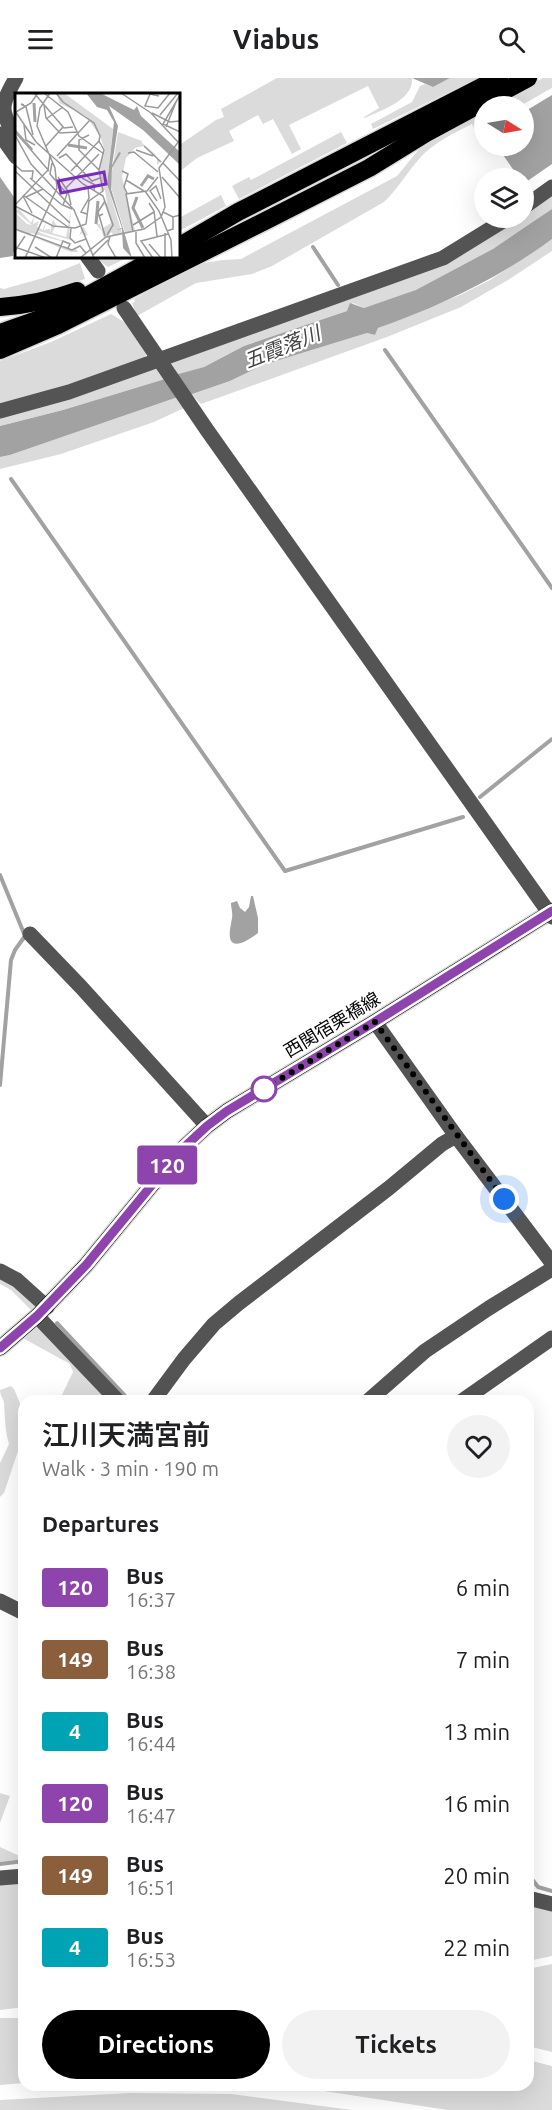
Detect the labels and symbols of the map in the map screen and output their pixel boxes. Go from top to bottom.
inset map [15,93,180,258]
north arrow [474,96,534,156]
water label: 五霞落川 [240,320,325,372]
street label: 西関宿栗橋線 [280,988,383,1061]
unlabelled marker [251,1076,277,1102]
line badge: 120 [132,1146,201,1184]
your location [489,1184,519,1214]

